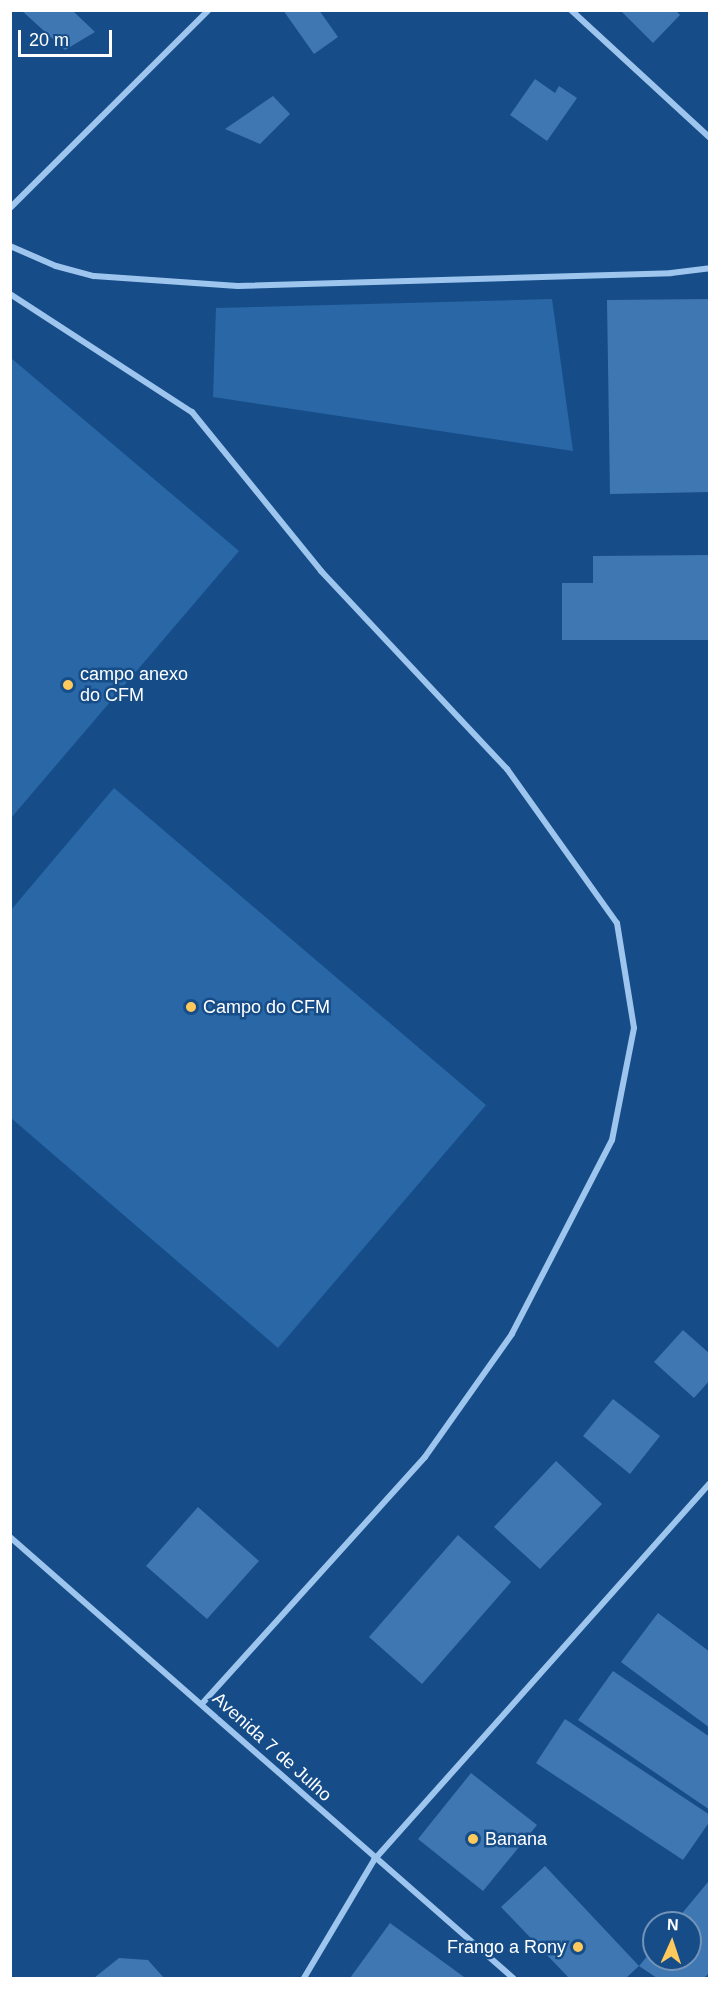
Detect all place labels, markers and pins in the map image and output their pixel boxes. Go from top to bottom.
place label: campo anexo do CFM [80,664,188,706]
marker: campo anexo do CFM [61,678,75,692]
place label: Campo do CFM [203,996,330,1018]
marker: Campo do CFM [184,1000,198,1014]
place label: Banana [485,1828,547,1850]
marker: Banana [466,1832,480,1846]
place label: Frango a Rony [447,1936,566,1958]
marker: Frango a Rony [571,1940,585,1954]

